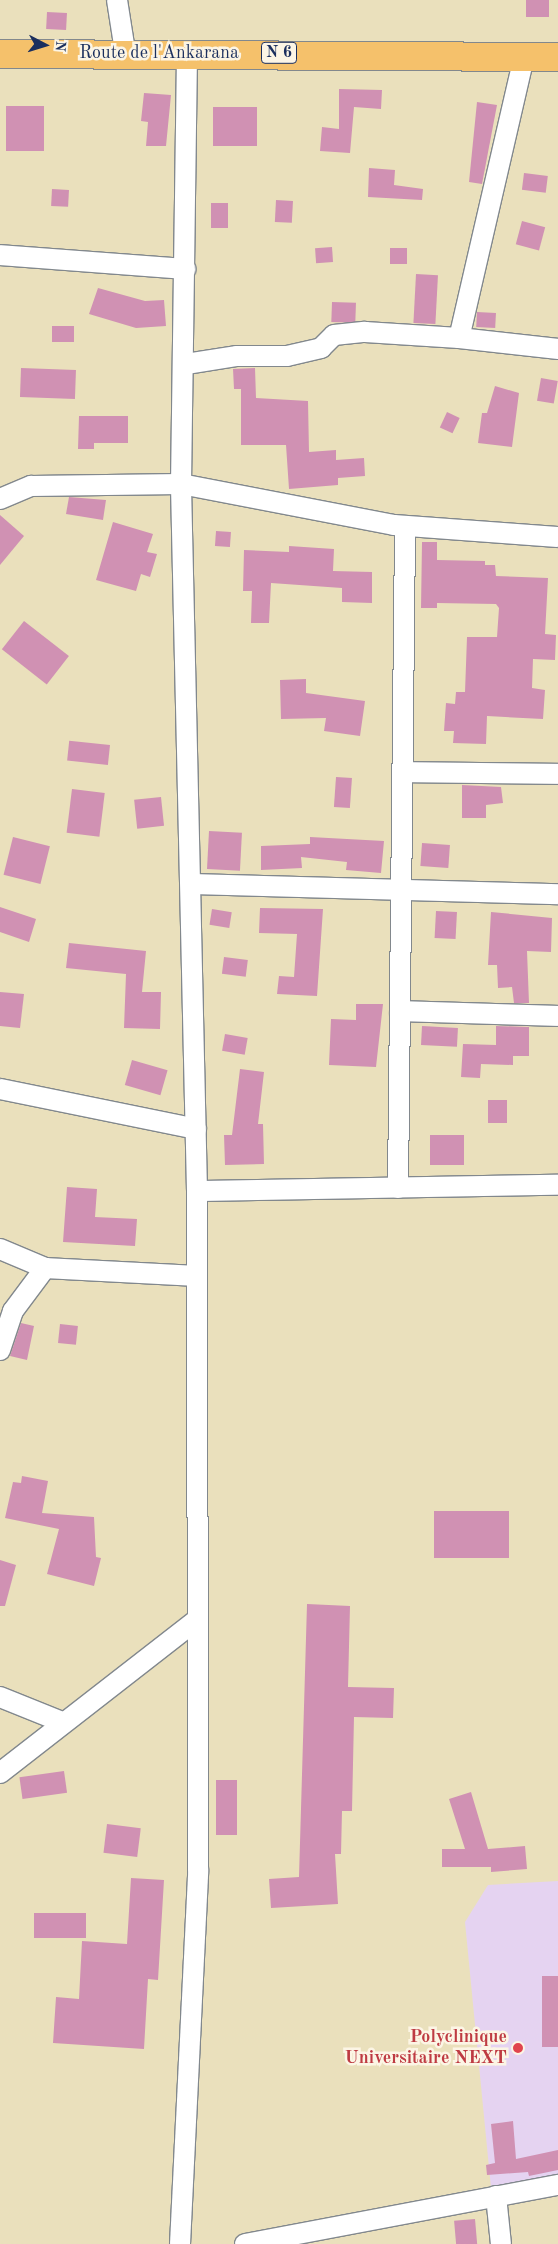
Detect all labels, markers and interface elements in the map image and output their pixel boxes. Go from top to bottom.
north arrow [20,20,70,70]
text: N [53,40,67,52]
road number: N 6 [260,40,298,66]
street label: Route de l'Ankarana [79,42,239,64]
place label: Polyclinique Universitaire NEXT [345,2027,507,2070]
marker: Polyclinique Universitaire NEXT [511,2041,525,2055]

